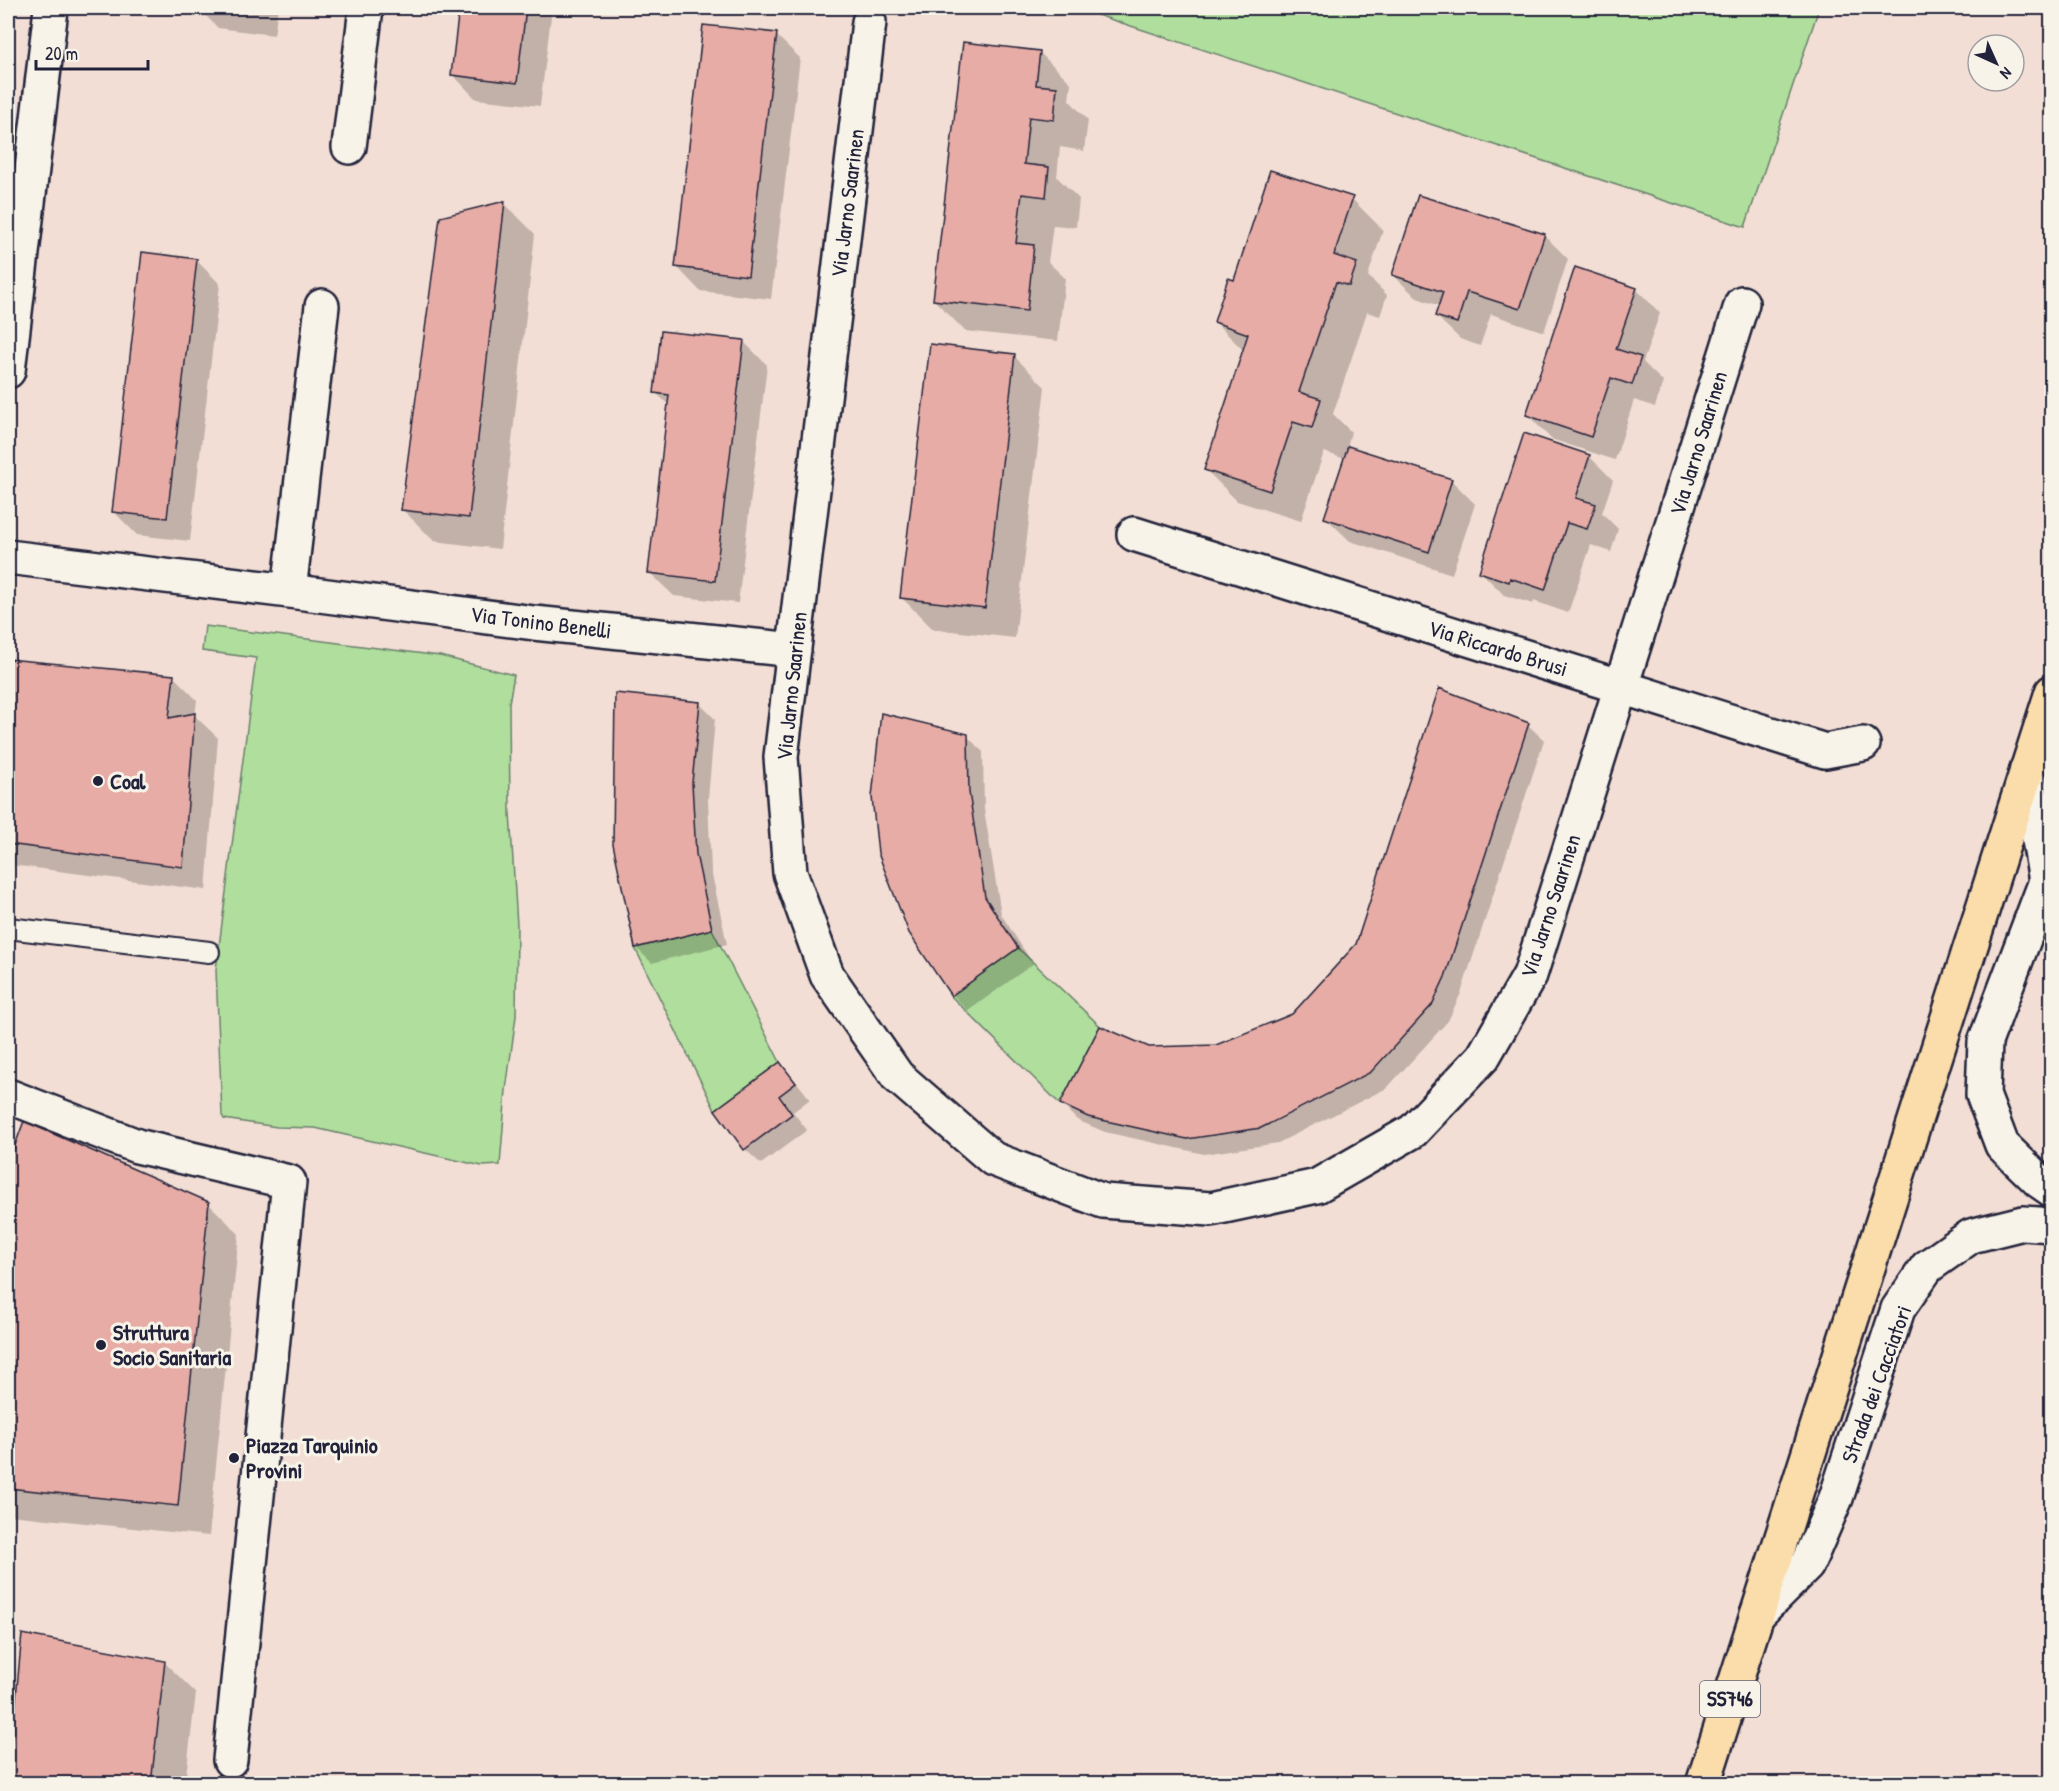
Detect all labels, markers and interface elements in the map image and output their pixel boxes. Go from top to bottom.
scale bar [36,33,148,71]
north arrow [1966,33,2026,93]
text: 20 m [45,41,78,66]
text: N [1995,63,2017,85]
street label: Via Jarno Saarinen [823,127,871,279]
street label: Via Jarno Saarinen [1662,367,1734,519]
street label: Via Tonino Benelli [469,598,613,646]
street label: Via Jarno Saarinen [768,610,814,762]
street label: Via Riccardo Brusi [1425,613,1571,683]
place label: Coal [110,766,147,796]
marker: Coal [91,774,105,788]
street label: Via Jarno Saarinen [1513,830,1587,982]
street label: Strada dei Cacciatori [1834,1301,1918,1467]
place label: Struttura Socio Sanitaria [113,1317,232,1372]
marker: Struttura Socio Sanitaria [94,1338,108,1352]
place label: Piazza Tarquinio Provini [246,1430,378,1485]
marker: Piazza Tarquinio Provini [227,1451,241,1465]
road number: SS746 [1700,1681,1760,1717]

